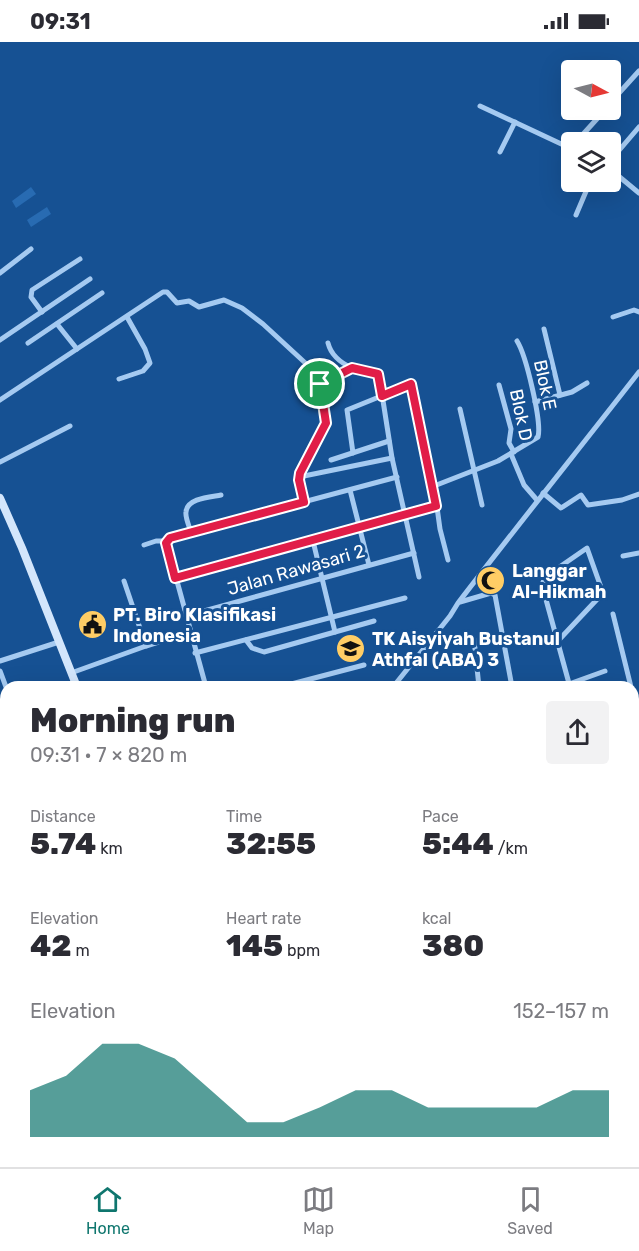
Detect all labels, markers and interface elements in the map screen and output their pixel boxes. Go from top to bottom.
text: 09:31 [30,8,91,35]
north arrow [561,60,621,120]
map controls [561,60,621,192]
button: layers [561,132,621,192]
pin [294,358,345,409]
street label: Blok E [529,358,561,412]
icon: arrive [303,367,336,400]
street label: Blok D [505,387,537,443]
street label: Jalan Rawasari 2 [225,540,367,600]
place label: Langgar Al-Hikmah [512,560,606,603]
mosque icon: Langgar Al-Hikmah [475,565,507,597]
place label: PT. Biro Klasifikasi Indonesia [113,604,276,647]
public building icon: PT. Biro Klasifikasi Indonesia [76,609,108,641]
place label: TK Aisyiyah Bustanul Athfal (ABA) 3 [372,628,560,671]
school or university icon: TK Aisyiyah Bustanul Athfal (ABA) 3 [335,633,367,665]
text: Morning run [30,701,235,740]
button: share [546,701,609,764]
text: 09:31 · 7 × 820 m [30,743,187,767]
text: Distance [30,807,96,826]
text: Time [226,807,262,826]
text: Pace [422,807,459,826]
text: 5.74 [30,826,96,862]
text: 32:55 [226,826,316,862]
text: 5:44 [422,826,494,862]
text: km [96,839,123,858]
text: /km [494,839,528,858]
text: Elevation [30,909,99,928]
text: Heart rate [226,909,301,928]
text: kcal [422,909,451,928]
text: 42 [30,928,72,964]
text: 145 [226,928,283,964]
text: 380 [422,928,484,964]
text: m [72,941,90,960]
text: bpm [283,941,320,960]
text: Elevation [30,999,116,1023]
text: 152–157 m [513,999,609,1023]
tab: Home [86,1183,130,1238]
tab: Map [302,1183,335,1238]
tab: Saved [507,1183,553,1238]

